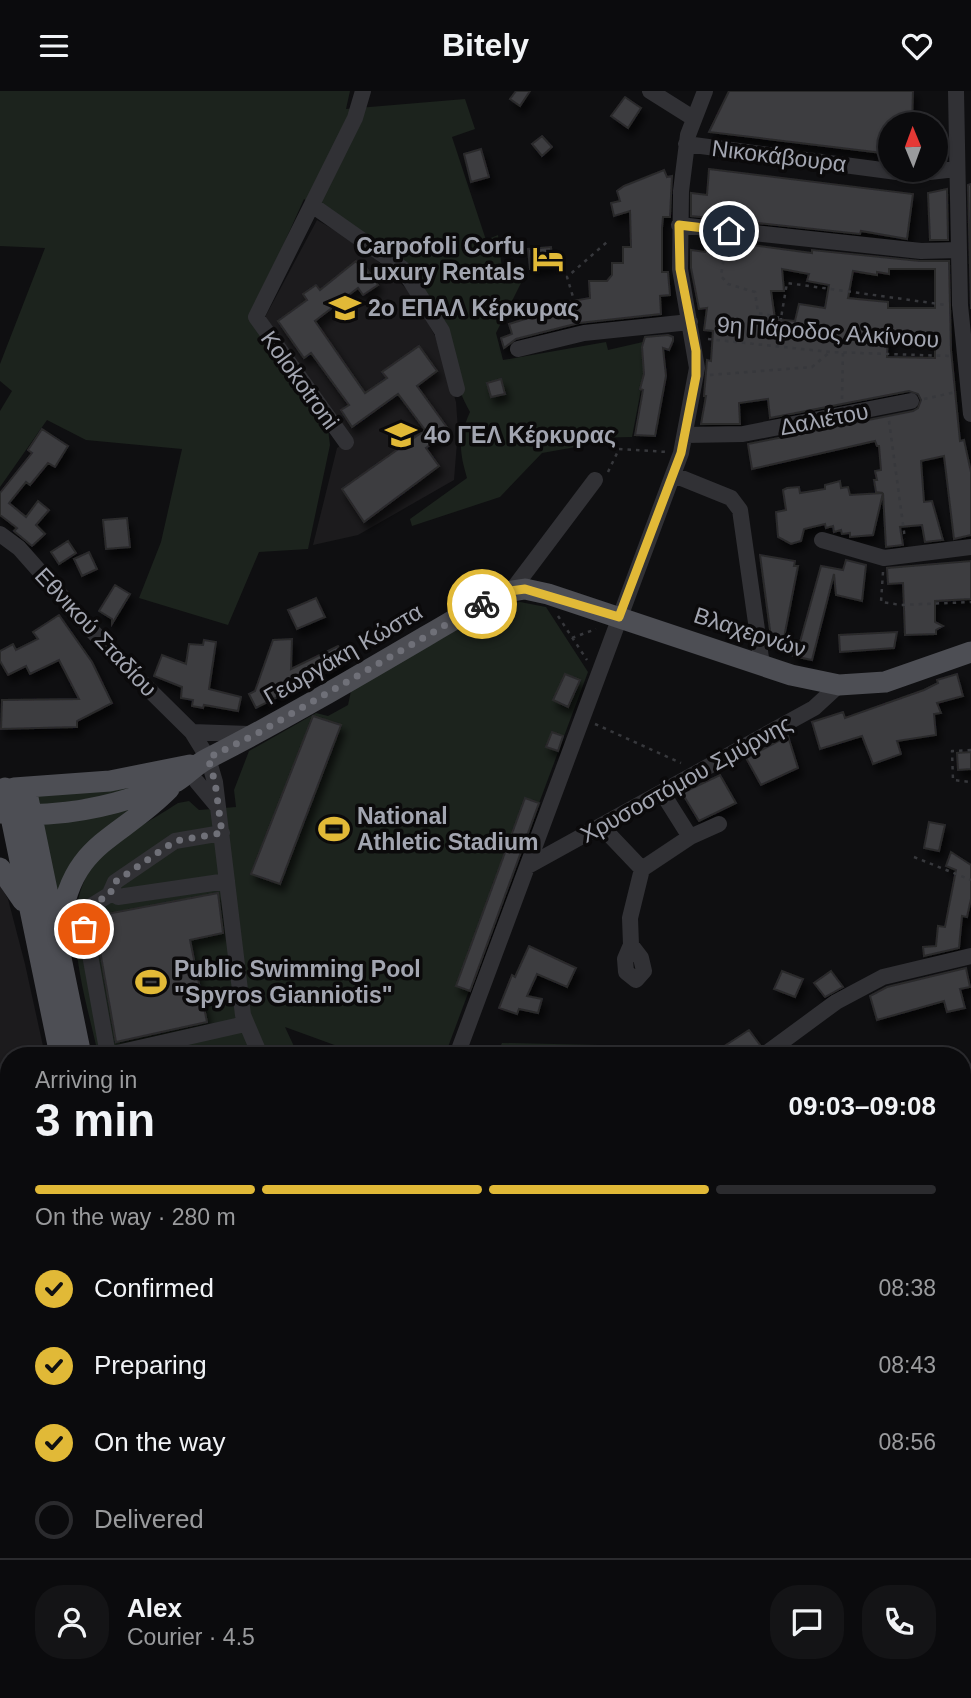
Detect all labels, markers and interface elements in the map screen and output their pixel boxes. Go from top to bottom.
icon: menu [35,27,73,65]
text: Bitely [442,27,529,63]
icon: heart [898,27,936,65]
north arrow [878,112,948,182]
map controls [878,112,948,182]
street label: Νικοκάβουρα [710,135,848,177]
pin [699,201,759,261]
icon: home [710,212,748,250]
place label: Carpofoli Corfu Luxury Rentals [356,233,525,285]
hotel icon: Carpofoli Corfu Luxury Rentals [531,242,565,276]
school or university icon: 2ο ΕΠΑΛ Κέρκυρας [328,291,362,325]
place label: 2ο ΕΠΑΛ Κέρκυρας [368,295,579,321]
street label: 9η Πάροδος Αλκίνοου [716,311,940,353]
street label: Kolokotroni [256,326,344,434]
street label: Δαλιέτου [778,398,870,440]
school or university icon: 4ο ΓΕΛ Κέρκυρας [384,418,418,452]
place label: 4ο ΓΕΛ Κέρκυρας [424,422,616,448]
street label: Εθνικού Σταδίου [30,562,162,702]
courier [447,569,517,639]
icon: bike [463,585,501,623]
street label: Γεωργάκη Κώστα [259,598,427,710]
street label: Βλαχερνών [691,602,809,662]
street label: Χρυσοστόμου Σμύρνης [576,710,796,848]
place label: National Athletic Stadium [357,803,538,855]
sports icon: National Athletic Stadium [317,812,351,846]
pin [54,899,114,959]
icon: bag [65,910,103,948]
place label: Public Swimming Pool "Spyros Gianniotis" [174,956,421,1008]
sports icon: Public Swimming Pool "Spyros Gianniotis" [134,965,168,999]
text: Arriving in [35,1067,137,1093]
text: 09:03–09:08 [789,1091,936,1121]
text: 3 min [35,1094,155,1146]
text: On the way · 280 m [35,1204,236,1230]
icon: check [35,1270,73,1308]
text: Confirmed [94,1273,214,1303]
text: 08:38 [878,1275,936,1301]
icon: check [35,1347,73,1385]
text: Preparing [94,1350,207,1380]
text: 08:43 [878,1352,936,1378]
icon: check [35,1424,73,1462]
text: On the way [94,1427,226,1457]
text: 08:56 [878,1429,936,1455]
text: Delivered [94,1504,204,1534]
button: person [35,1585,109,1659]
button: chat [770,1585,844,1659]
button: phone [862,1585,936,1659]
text: Alex [127,1593,182,1623]
text: Courier · 4.5 [127,1624,255,1650]

